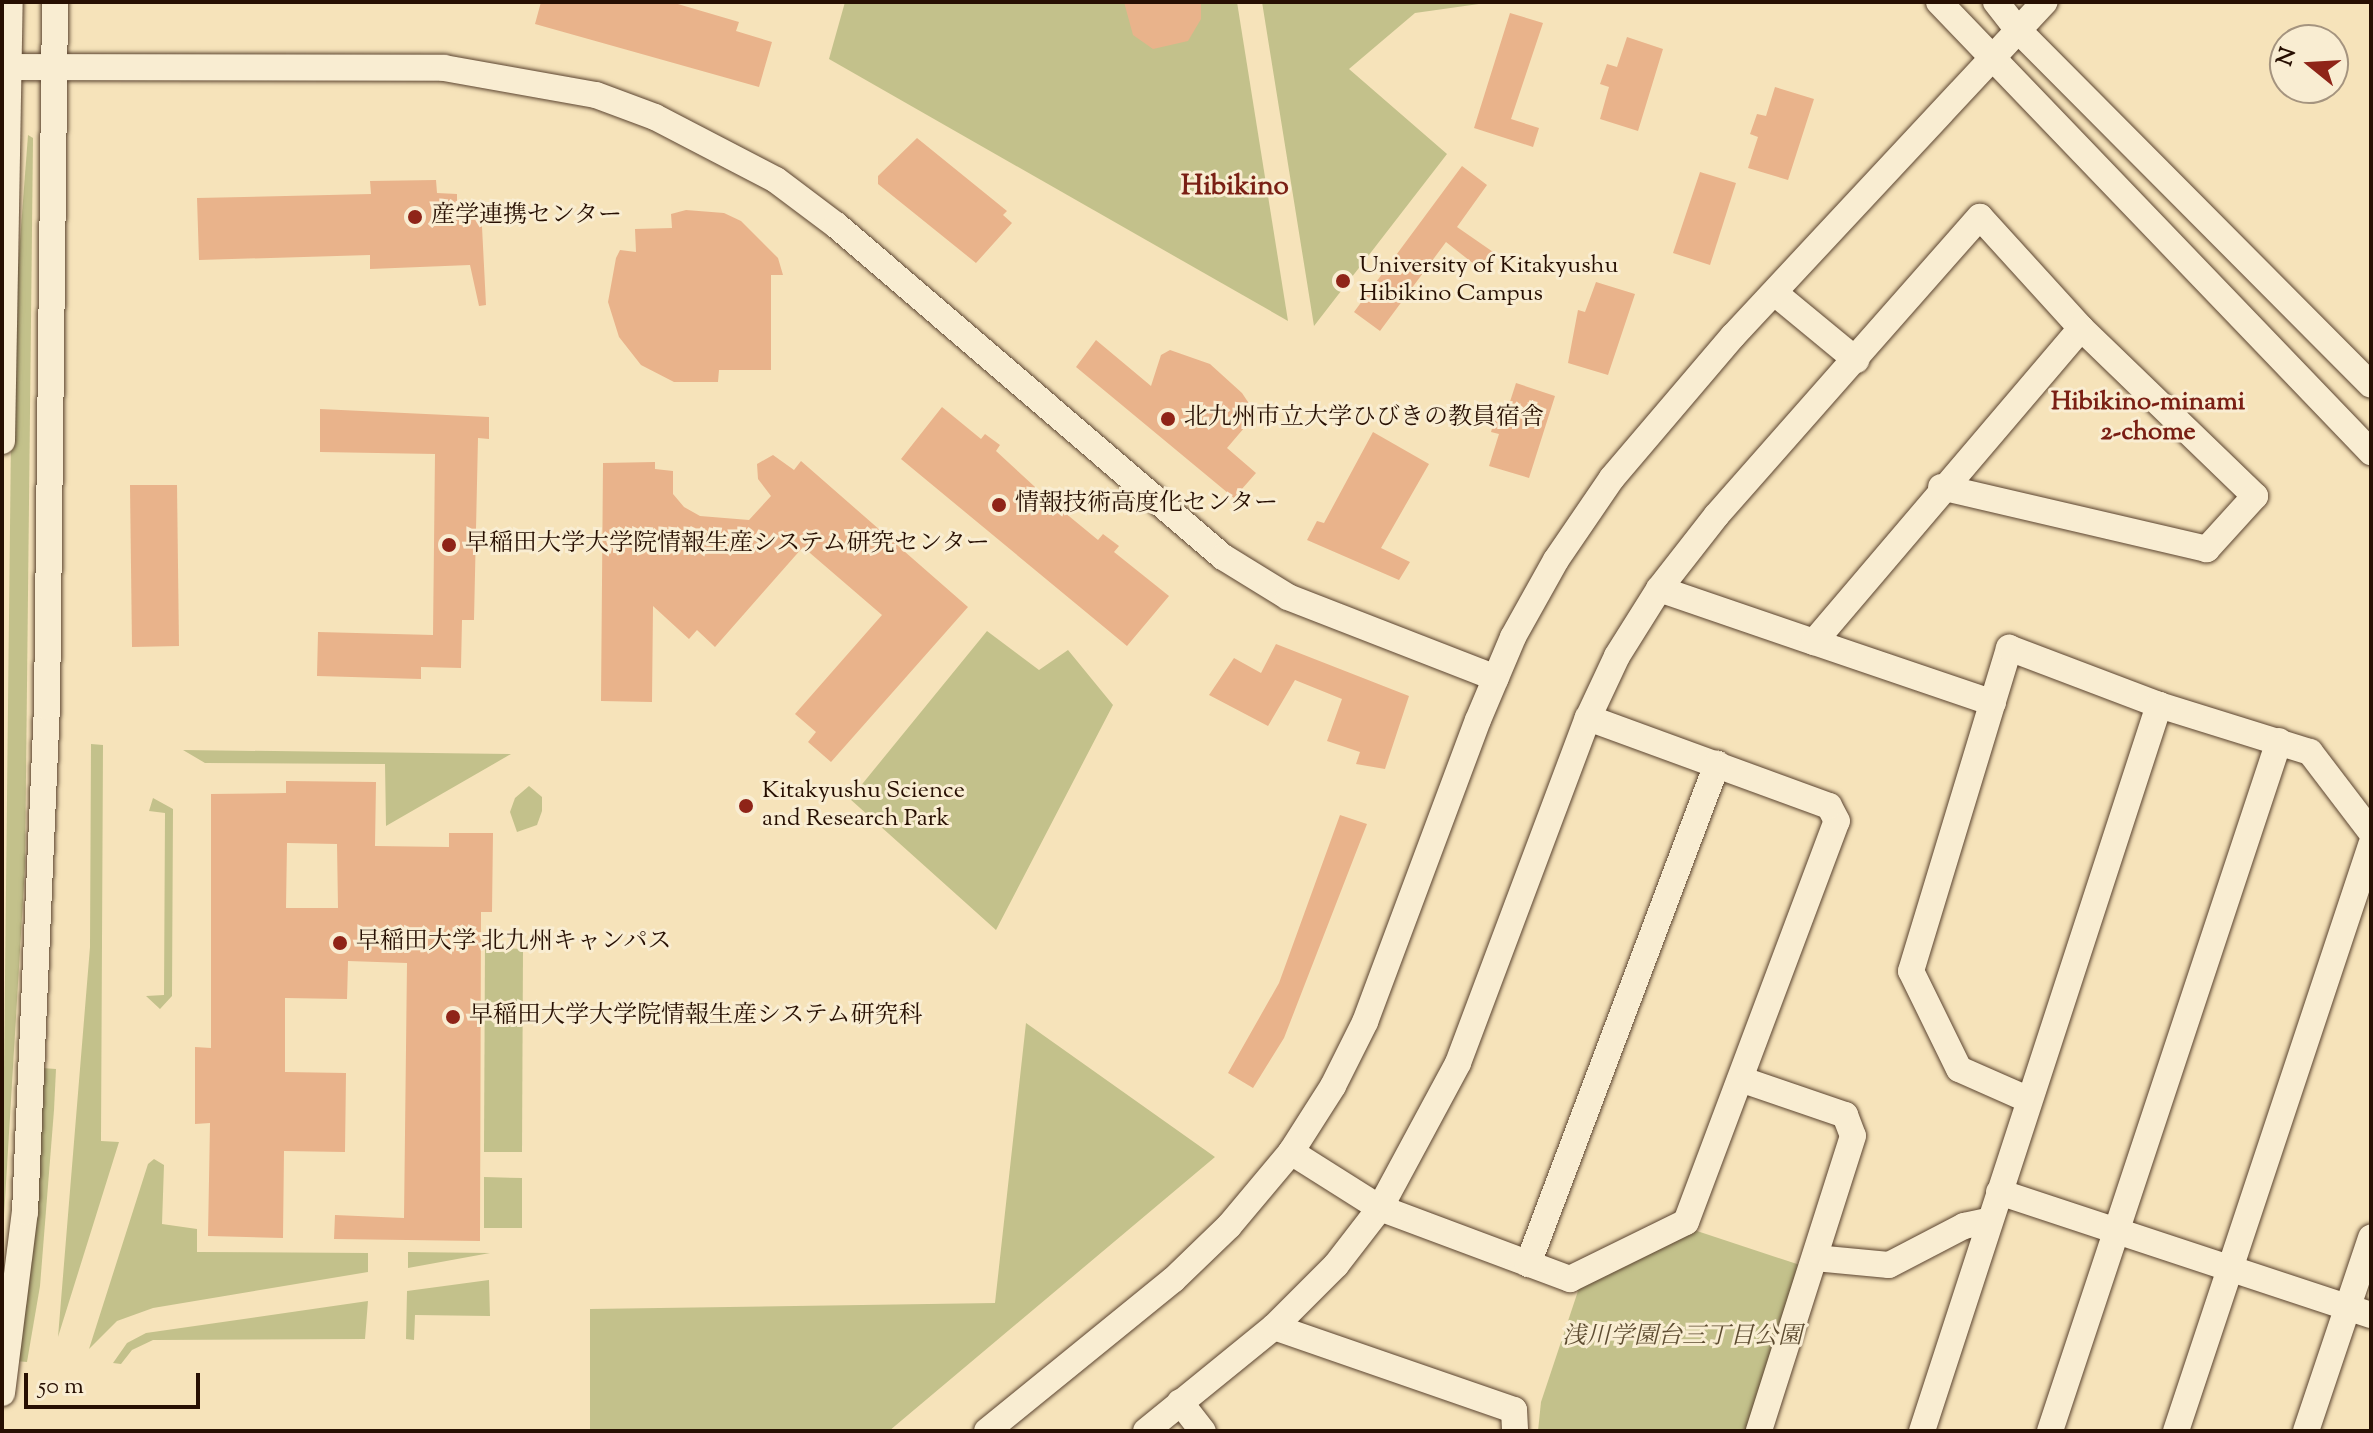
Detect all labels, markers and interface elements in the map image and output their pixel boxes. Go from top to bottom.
north arrow [2269,24,2349,104]
text: N [2270,44,2306,70]
district label: Hibikino [1181,170,1289,204]
place label: 産学連携センター [431,203,623,231]
marker: 産学連携センター [406,208,424,226]
place label: University of Kitakyushu Hibikino Campus [1359,253,1618,309]
marker: University of Kitakyushu Hibikino Campus [1334,272,1352,290]
district label: Hibikino-minami 2-chome [2051,387,2245,448]
place label: 北九州市立大学ひびきの教員宿舎 [1184,405,1544,433]
marker: 北九州市立大学ひびきの教員宿舎 [1159,410,1177,428]
place label: 情報技術高度化センター [1015,491,1279,519]
marker: 情報技術高度化センター [990,496,1008,514]
place label: 早稲田大学大学院情報生産システム研究センター [465,531,993,559]
marker: 早稲田大学大学院情報生産システム研究センター [440,536,458,554]
place label: Kitakyushu Science and Research Park [762,778,965,834]
marker: Kitakyushu Science and Research Park [737,797,755,815]
place label: 早稲田大学 北九州キャンパス [356,929,673,957]
marker: 早稲田大学 北九州キャンパス [331,934,349,952]
place label: 早稲田大学大学院情報生産システム研究科 [469,1003,925,1031]
marker: 早稲田大学大学院情報生産システム研究科 [444,1008,462,1026]
park label: 浅川学園台三丁目公園 [1562,1324,1802,1352]
scale bar [28,1357,204,1407]
text: 50 m [38,1370,84,1404]

